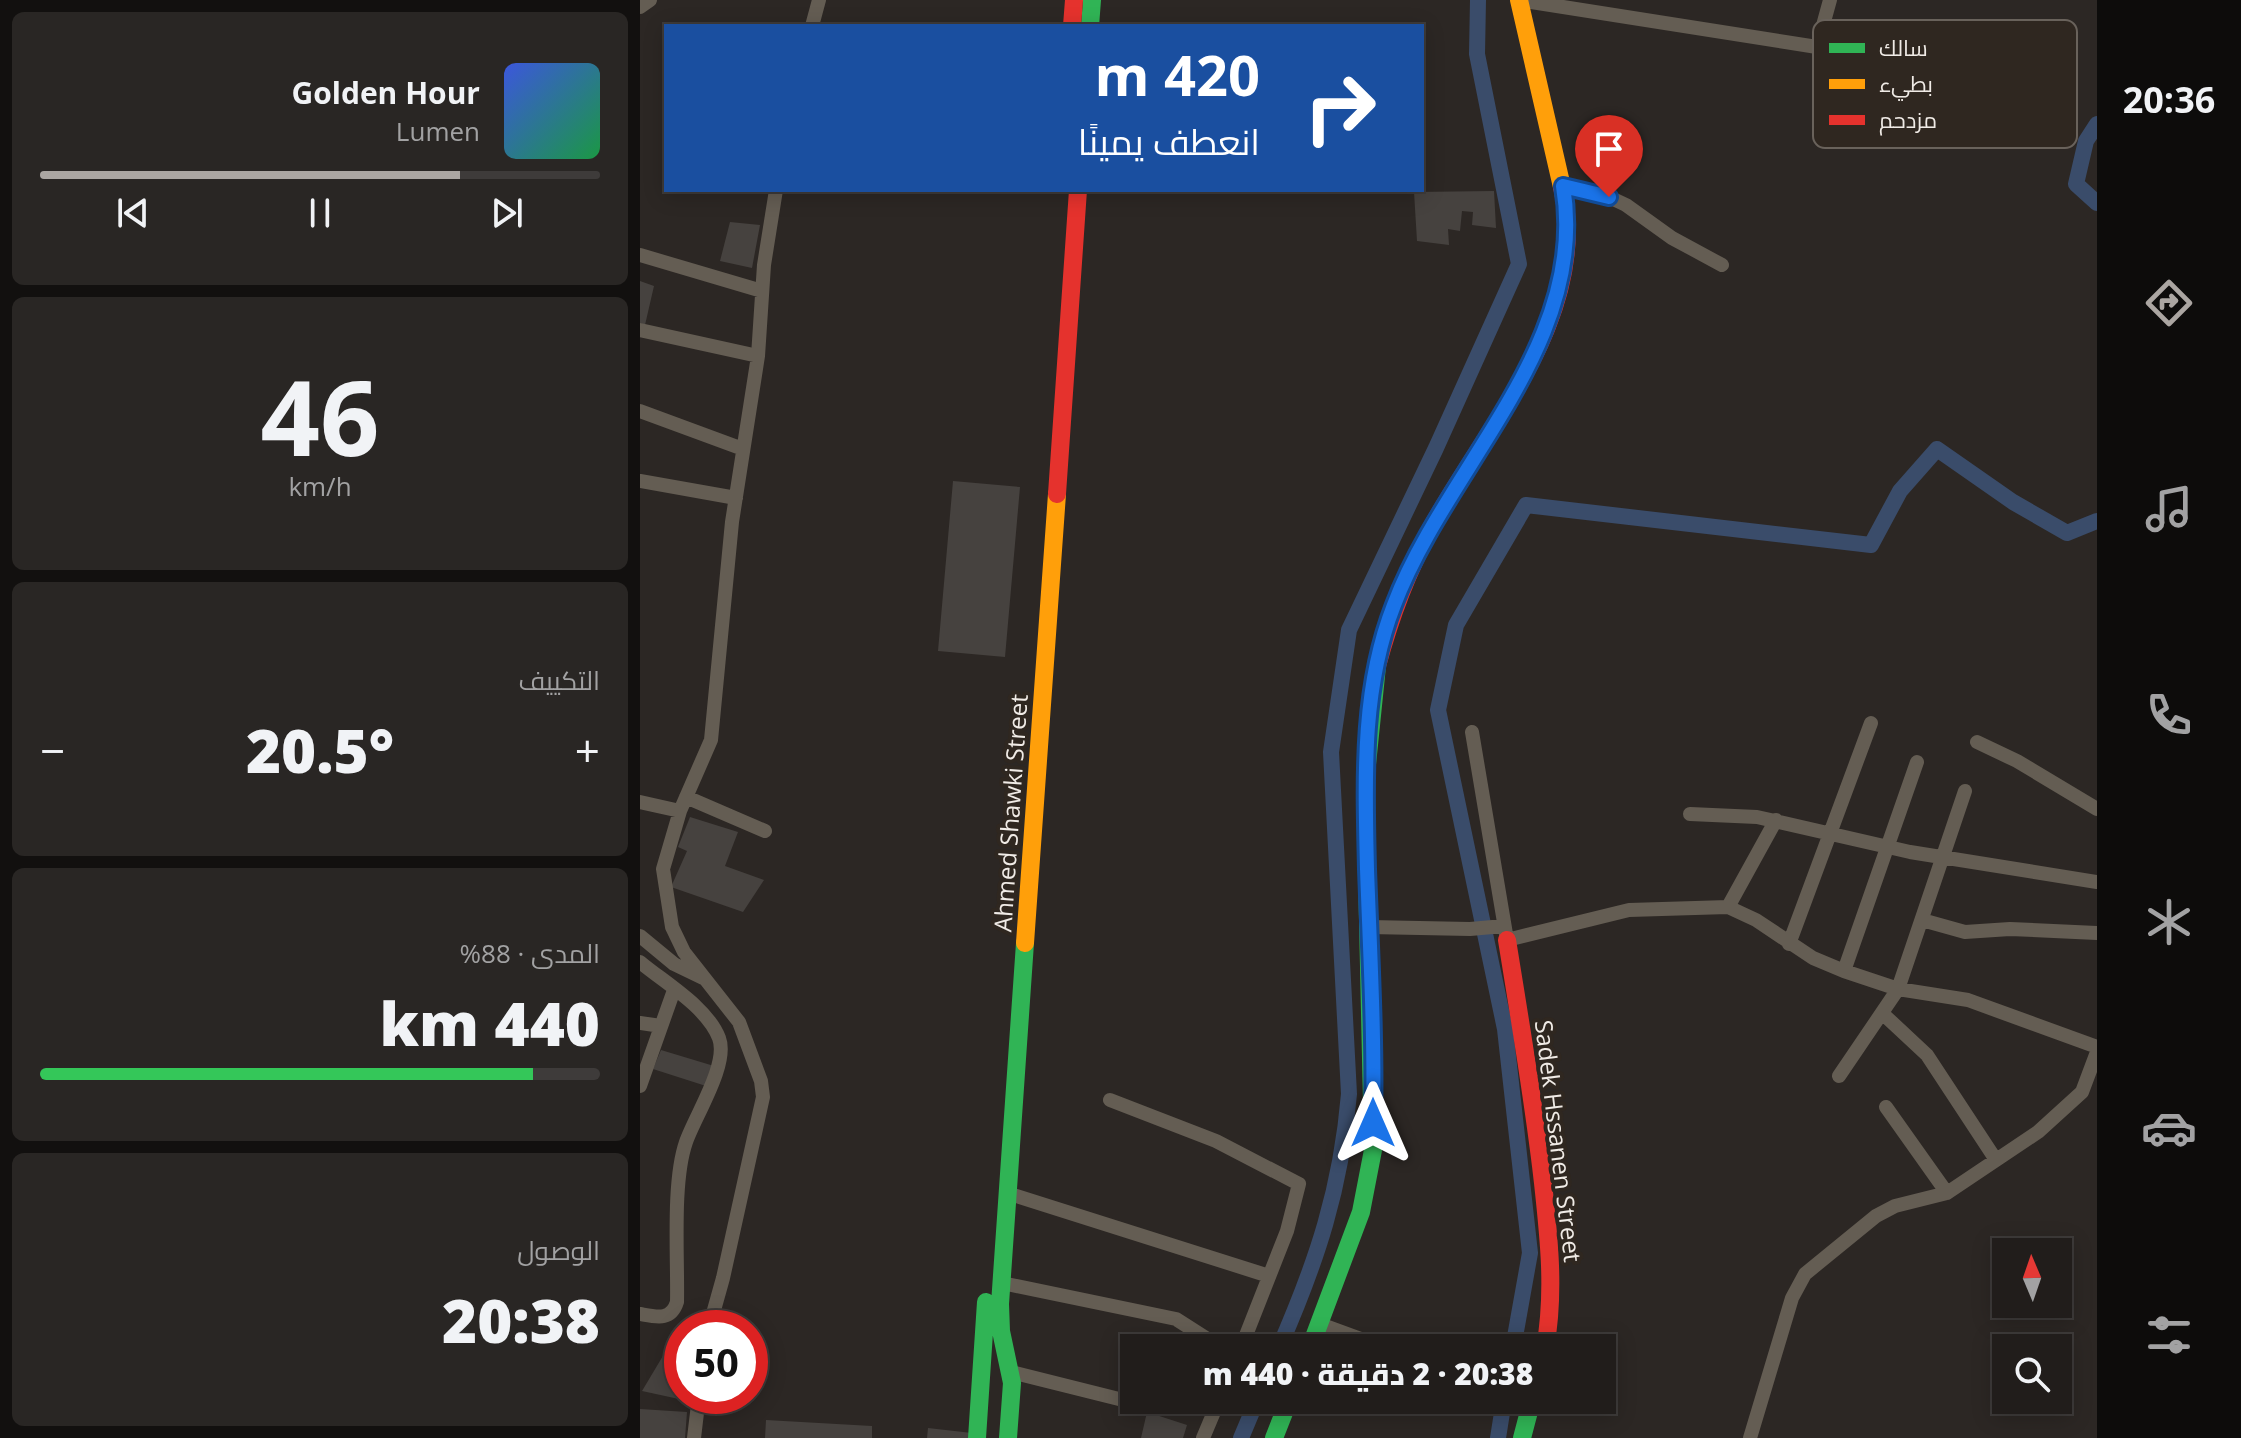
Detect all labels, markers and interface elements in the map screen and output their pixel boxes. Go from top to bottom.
legend [1813,20,2077,148]
text: سالك [1879,32,1928,62]
text: 420 m [1094,36,1260,112]
icon: right [1288,56,1392,160]
text: بطيء [1879,68,1933,101]
text: Golden Hour [291,72,480,113]
text: 20:36 [2123,75,2215,124]
text: مزدحم [1879,104,1937,136]
text: Lumen [396,113,480,149]
pin [1575,115,1643,197]
text: انعطف يمينًا [1078,117,1260,166]
icon: arrive [1587,127,1631,171]
icon: previous [111,191,155,235]
icon: pause [298,191,342,235]
icon: next [485,191,529,235]
icon: directions [2141,275,2197,331]
text: 46 [261,345,379,486]
text: km/h [288,468,352,504]
icon: music [2141,481,2197,537]
text: التكييف [518,662,600,698]
icon: phone [2141,687,2197,743]
street label: Ahmed Shawki Street [985,693,1035,933]
text: 20.5° [246,709,394,791]
text: − [40,720,65,780]
text: + [575,720,600,780]
icon: climate [2141,894,2197,950]
text: المدى · 88% [460,935,600,971]
text: 440 km [379,982,600,1064]
street label: Sadek Hssanen Street [1528,1018,1590,1264]
position arrow [1331,1081,1415,1165]
icon: car [2141,1100,2197,1156]
text: الوصول [517,1232,600,1268]
north arrow [1992,1238,2072,1318]
map controls [1992,1238,2072,1414]
text: 20:38 [442,1279,600,1361]
icon: filters [2141,1307,2197,1363]
speed limit sign: 50 [664,1310,768,1414]
button: search [1992,1334,2072,1414]
text: 20:38 · 2 دقيقة · 440 m [1203,1353,1533,1394]

